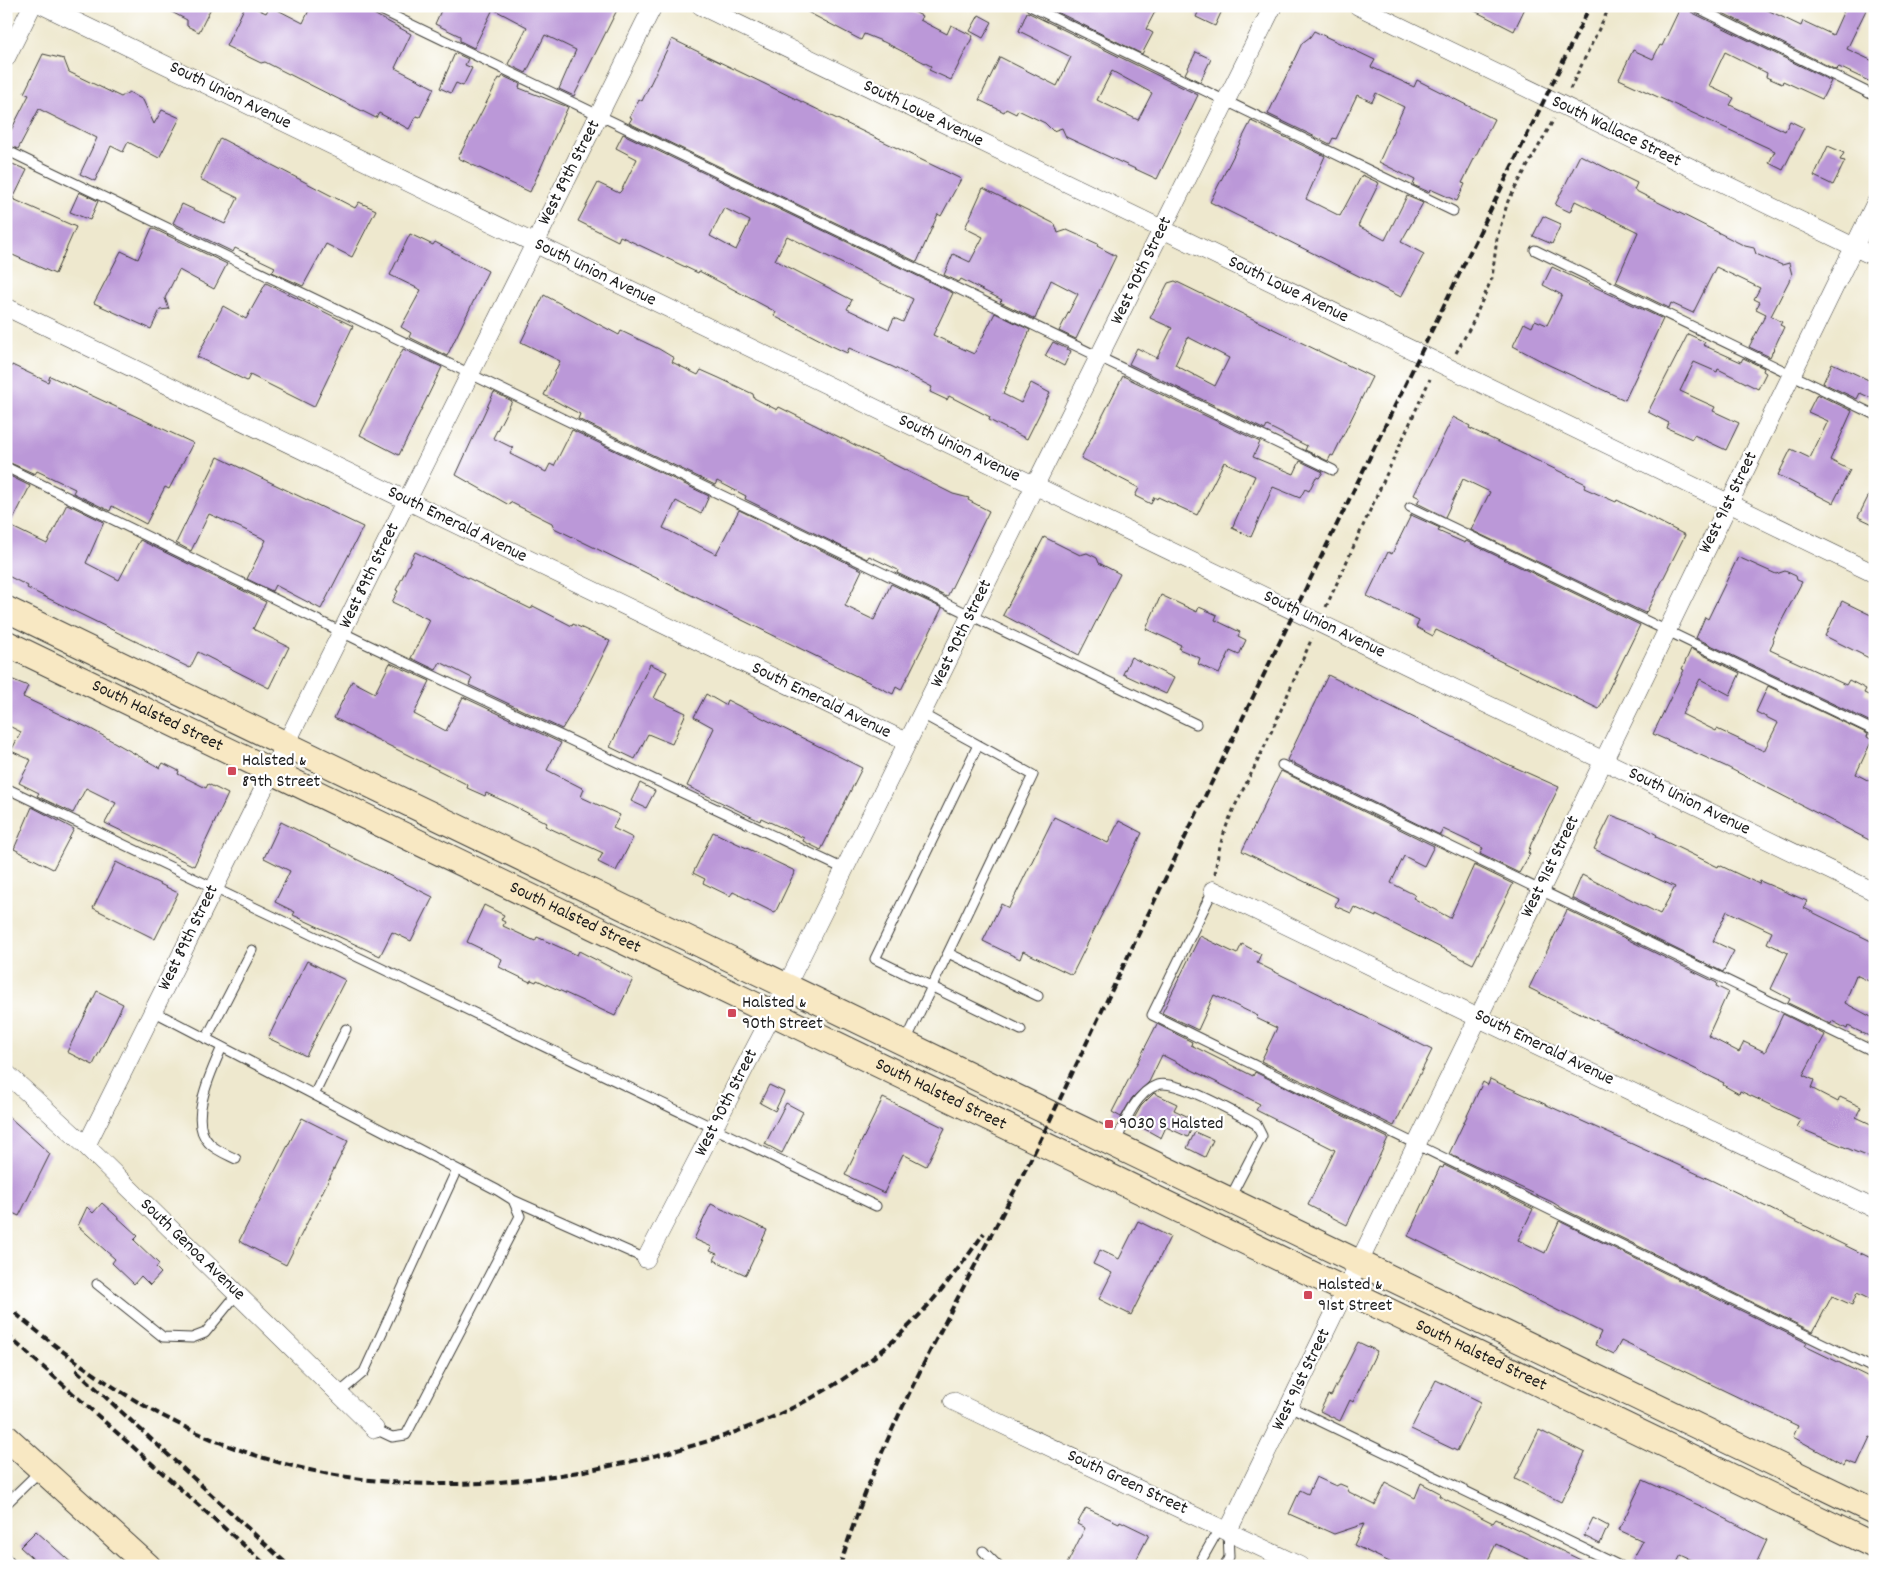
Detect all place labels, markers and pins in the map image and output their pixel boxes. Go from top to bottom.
place label: Halsted & 89th Street [242,749,321,795]
marker: Halsted & 89th Street [226,765,238,777]
place label: Halsted & 90th Street [742,991,823,1037]
marker: Halsted & 90th Street [726,1007,738,1019]
place label: 9030 S Halsted [1119,1112,1224,1137]
marker: 9030 S Halsted [1103,1118,1115,1130]
place label: Halsted & 91st Street [1318,1273,1393,1319]
marker: Halsted & 91st Street [1302,1289,1314,1301]

